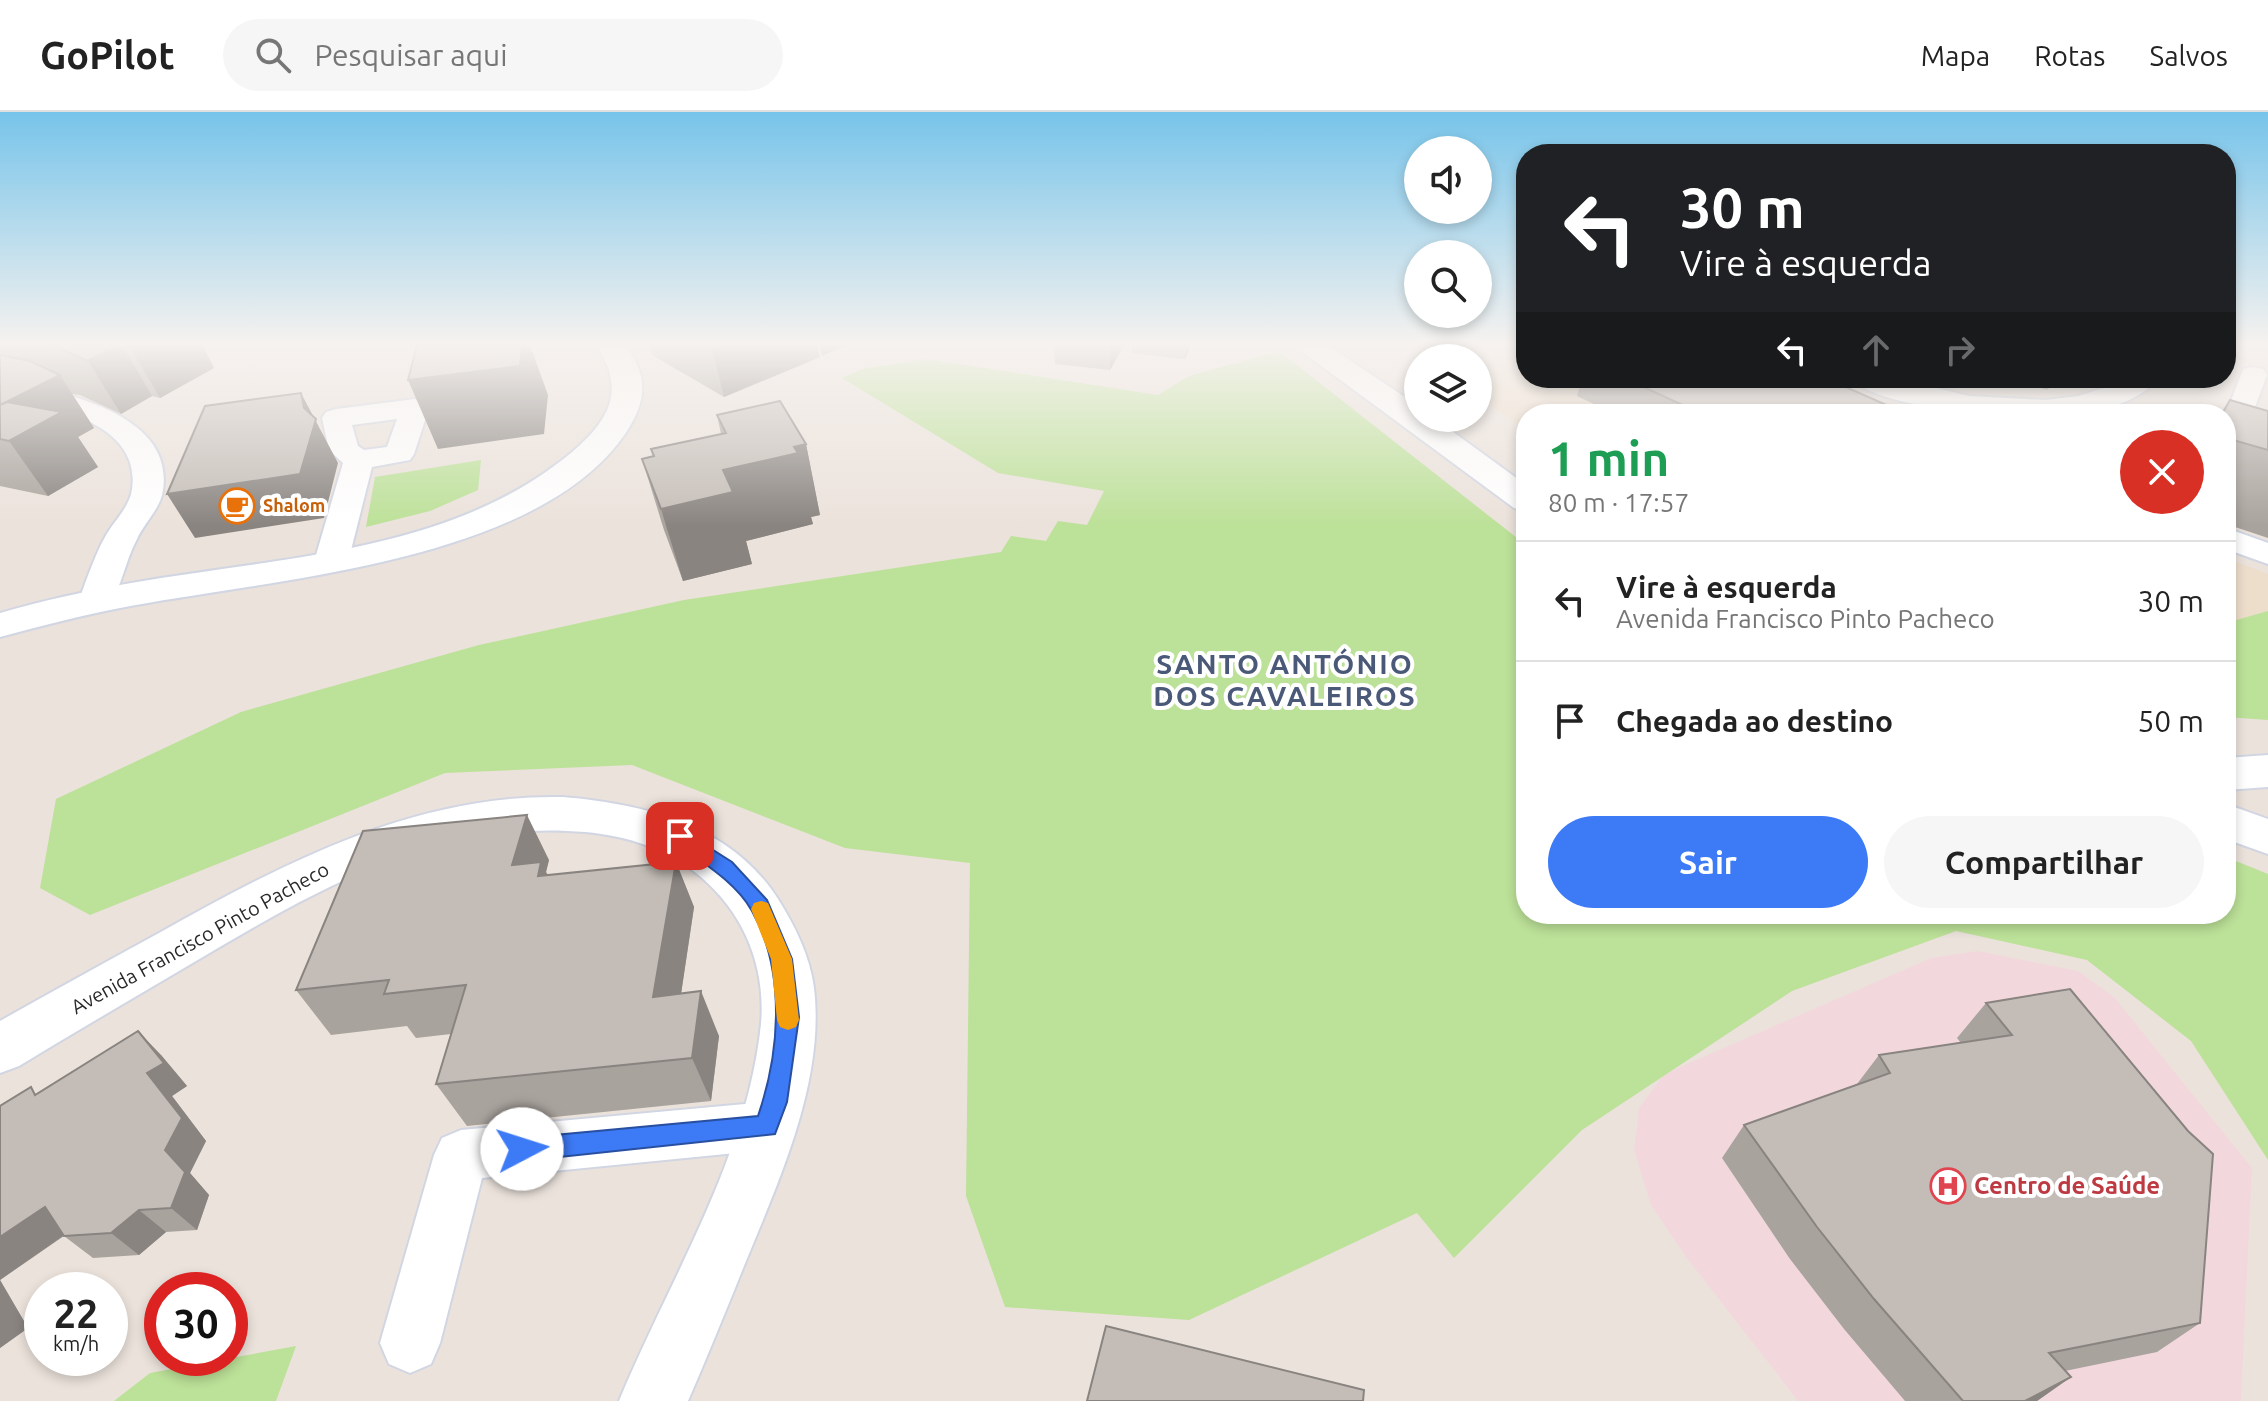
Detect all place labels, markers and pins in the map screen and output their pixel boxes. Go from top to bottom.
cafe icon: Shalom [218,487,256,525]
place label: Shalom [263,495,325,515]
pin [646,802,714,870]
hospital icon: Centro de Saúde [1929,1167,1967,1205]
place label: Centro de Saúde [1974,1172,2160,1199]

